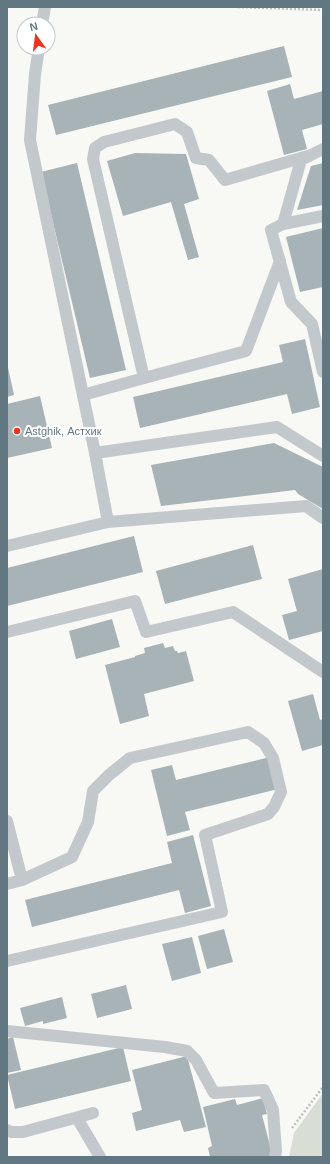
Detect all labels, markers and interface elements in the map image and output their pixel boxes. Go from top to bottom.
north arrow [16,16,56,56]
text: N [28,20,39,33]
place label: Astghik, Астхик [25,425,102,437]
marker: Astghik, Астхик [12,426,22,436]

